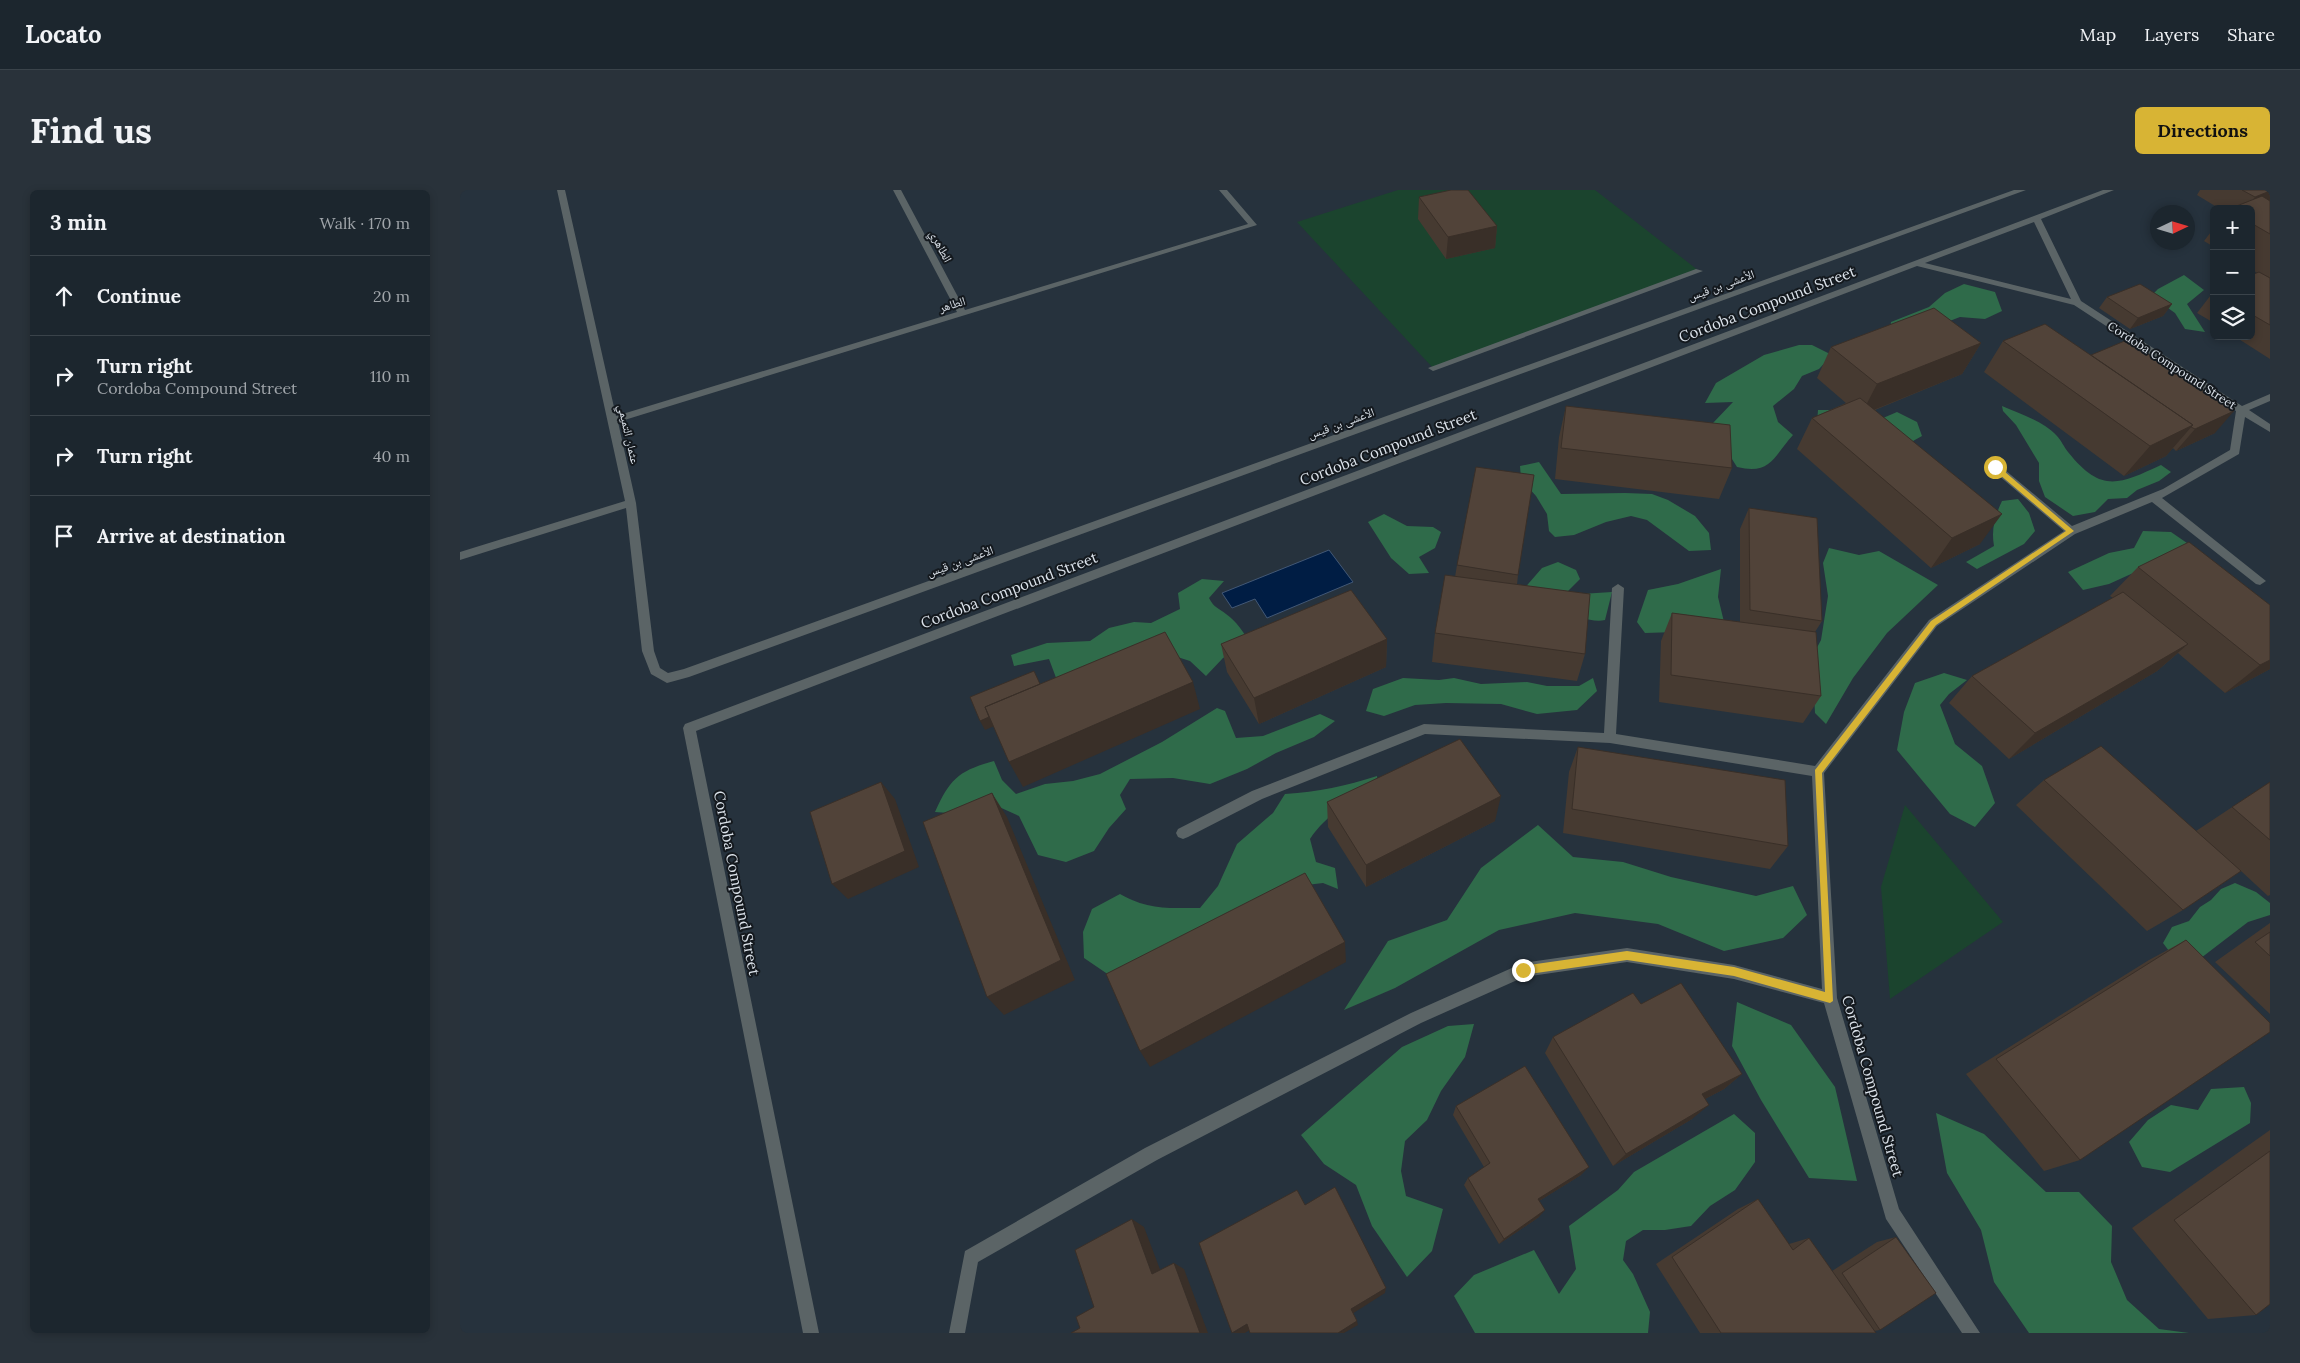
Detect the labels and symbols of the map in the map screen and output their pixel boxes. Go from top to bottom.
north arrow [2150,205,2195,250]
street label: الطاهري [924,227,956,266]
street label: Cordoba Compound Street [1676,261,1858,347]
street label: الأعشى بن قيس [1686,266,1756,304]
street label: الطاهر [936,293,967,315]
street label: Cordoba Compound Street [2105,318,2239,412]
street label: عثمان التميمي [612,403,643,466]
street label: Cordoba Compound Street [1297,404,1479,490]
street label: الأعشى بن قيس [1306,404,1376,442]
route start [1984,456,2007,479]
street label: الأعشى بن قيس [925,542,995,580]
street label: Cordoba Compound Street [918,547,1100,633]
street label: Cordoba Compound Street [710,789,764,977]
route end [1512,959,1535,982]
street label: Cordoba Compound Street [1838,993,1908,1179]

